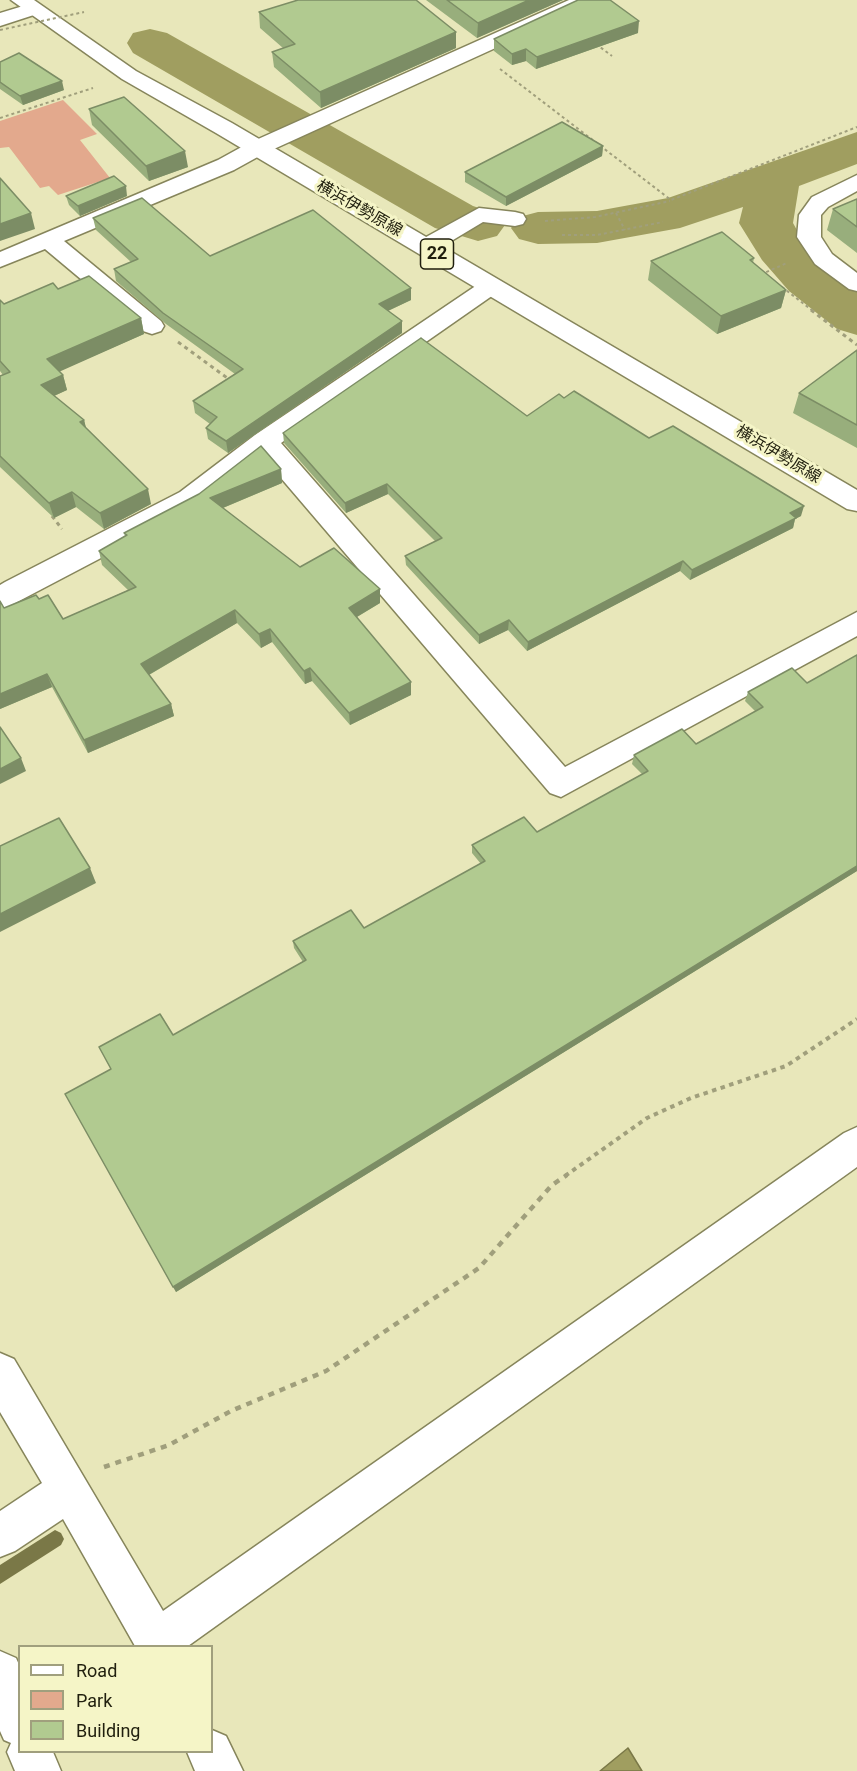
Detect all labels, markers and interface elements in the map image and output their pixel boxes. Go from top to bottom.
street label: 横浜伊勢原線 [313,177,405,241]
road number: 22 [420,239,454,269]
street label: 横浜伊勢原線 [732,422,824,488]
legend [18,1645,213,1753]
text: Road [76,1660,117,1681]
text: Park [76,1690,112,1711]
text: Building [76,1720,140,1741]

